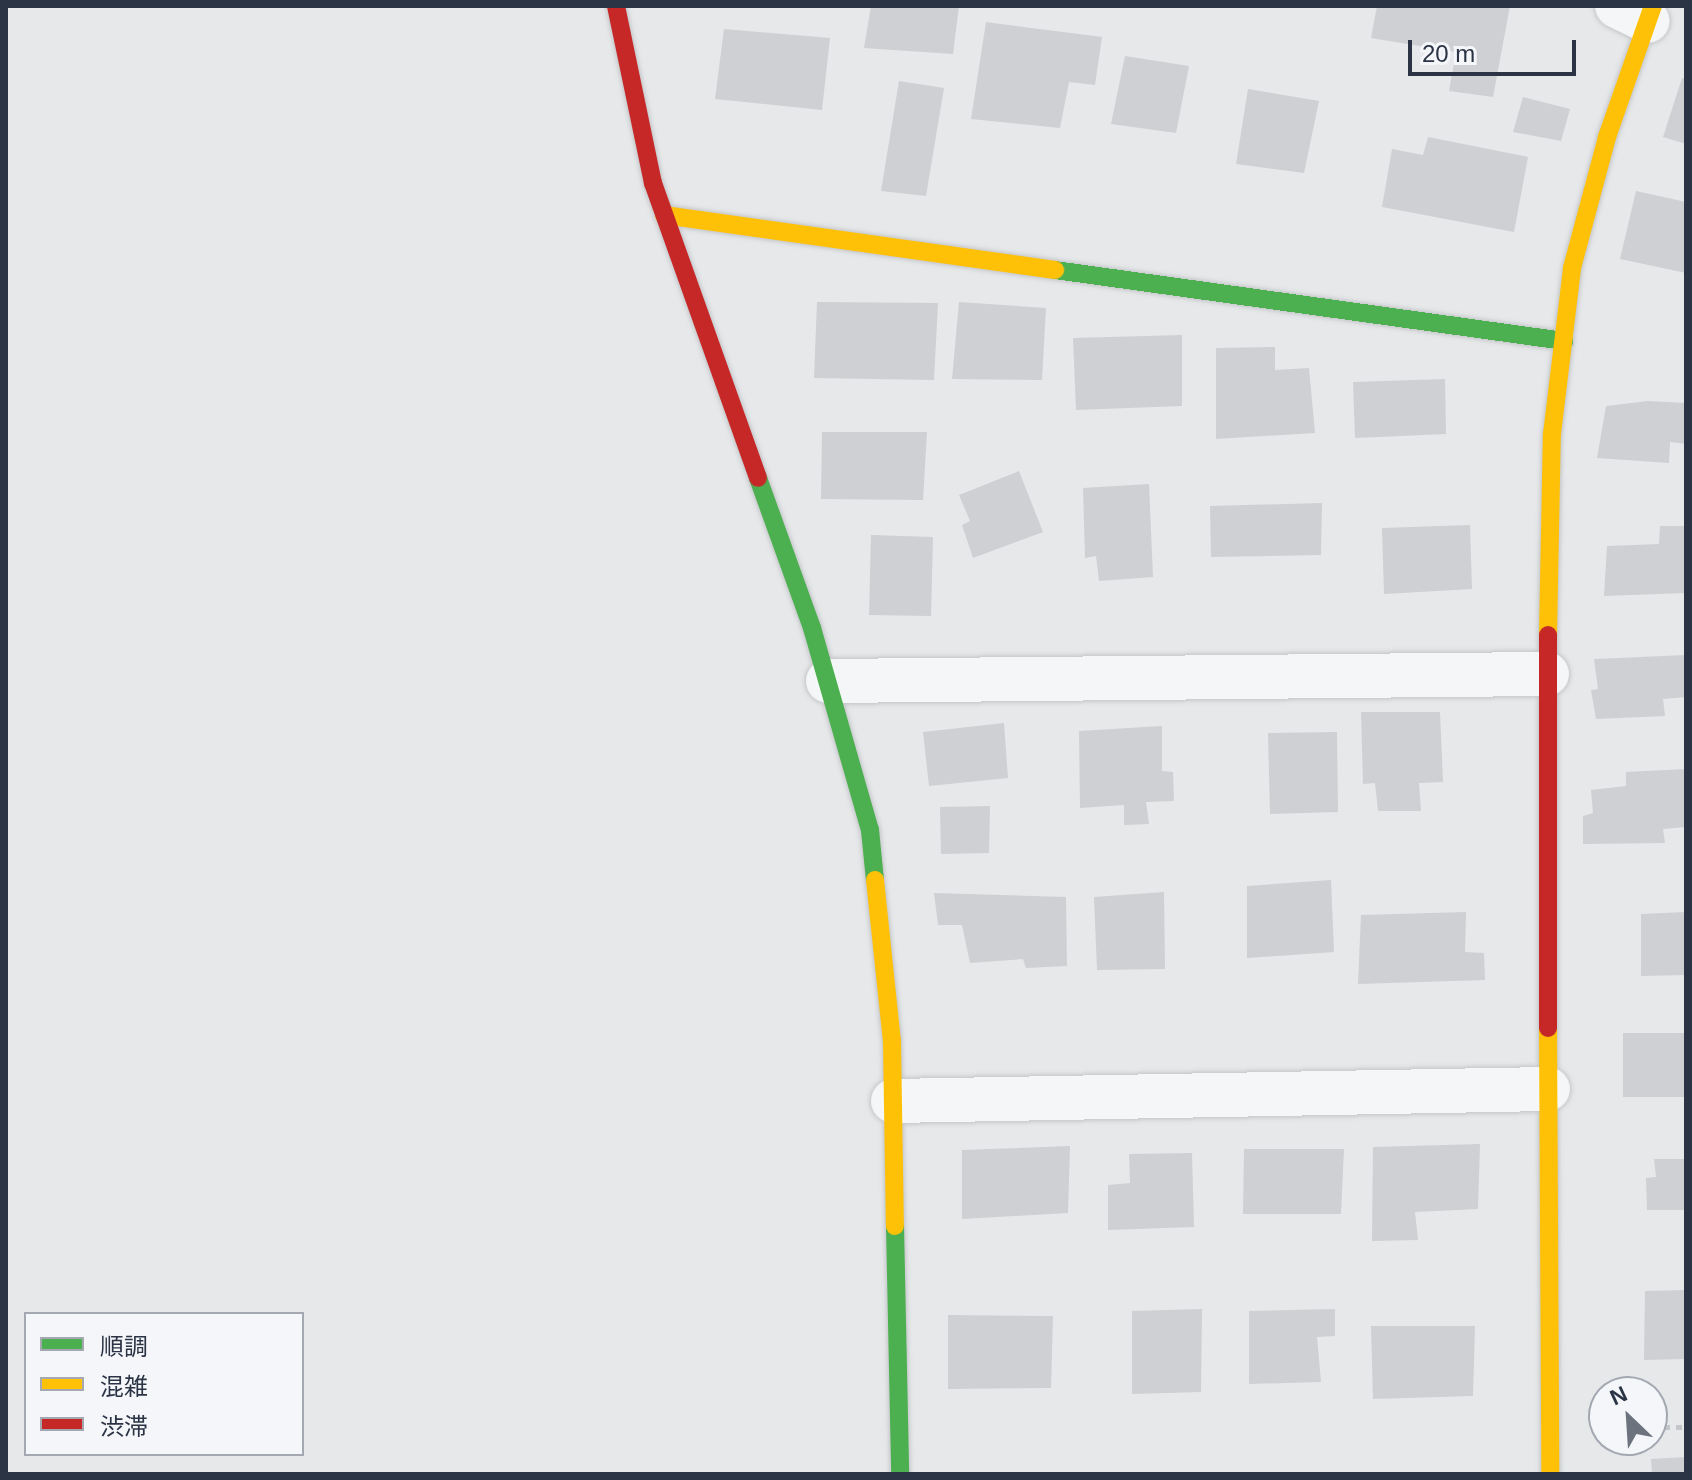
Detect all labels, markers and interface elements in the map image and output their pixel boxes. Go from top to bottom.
scale bar [1412,24,1580,74]
text: 20 m [1422,40,1475,67]
legend [24,1312,304,1456]
text: 順調 [100,1333,148,1360]
text: 混雑 [100,1373,148,1400]
north arrow [1588,1376,1668,1456]
text: N [1606,1381,1631,1410]
text: 渋滞 [100,1413,148,1440]

